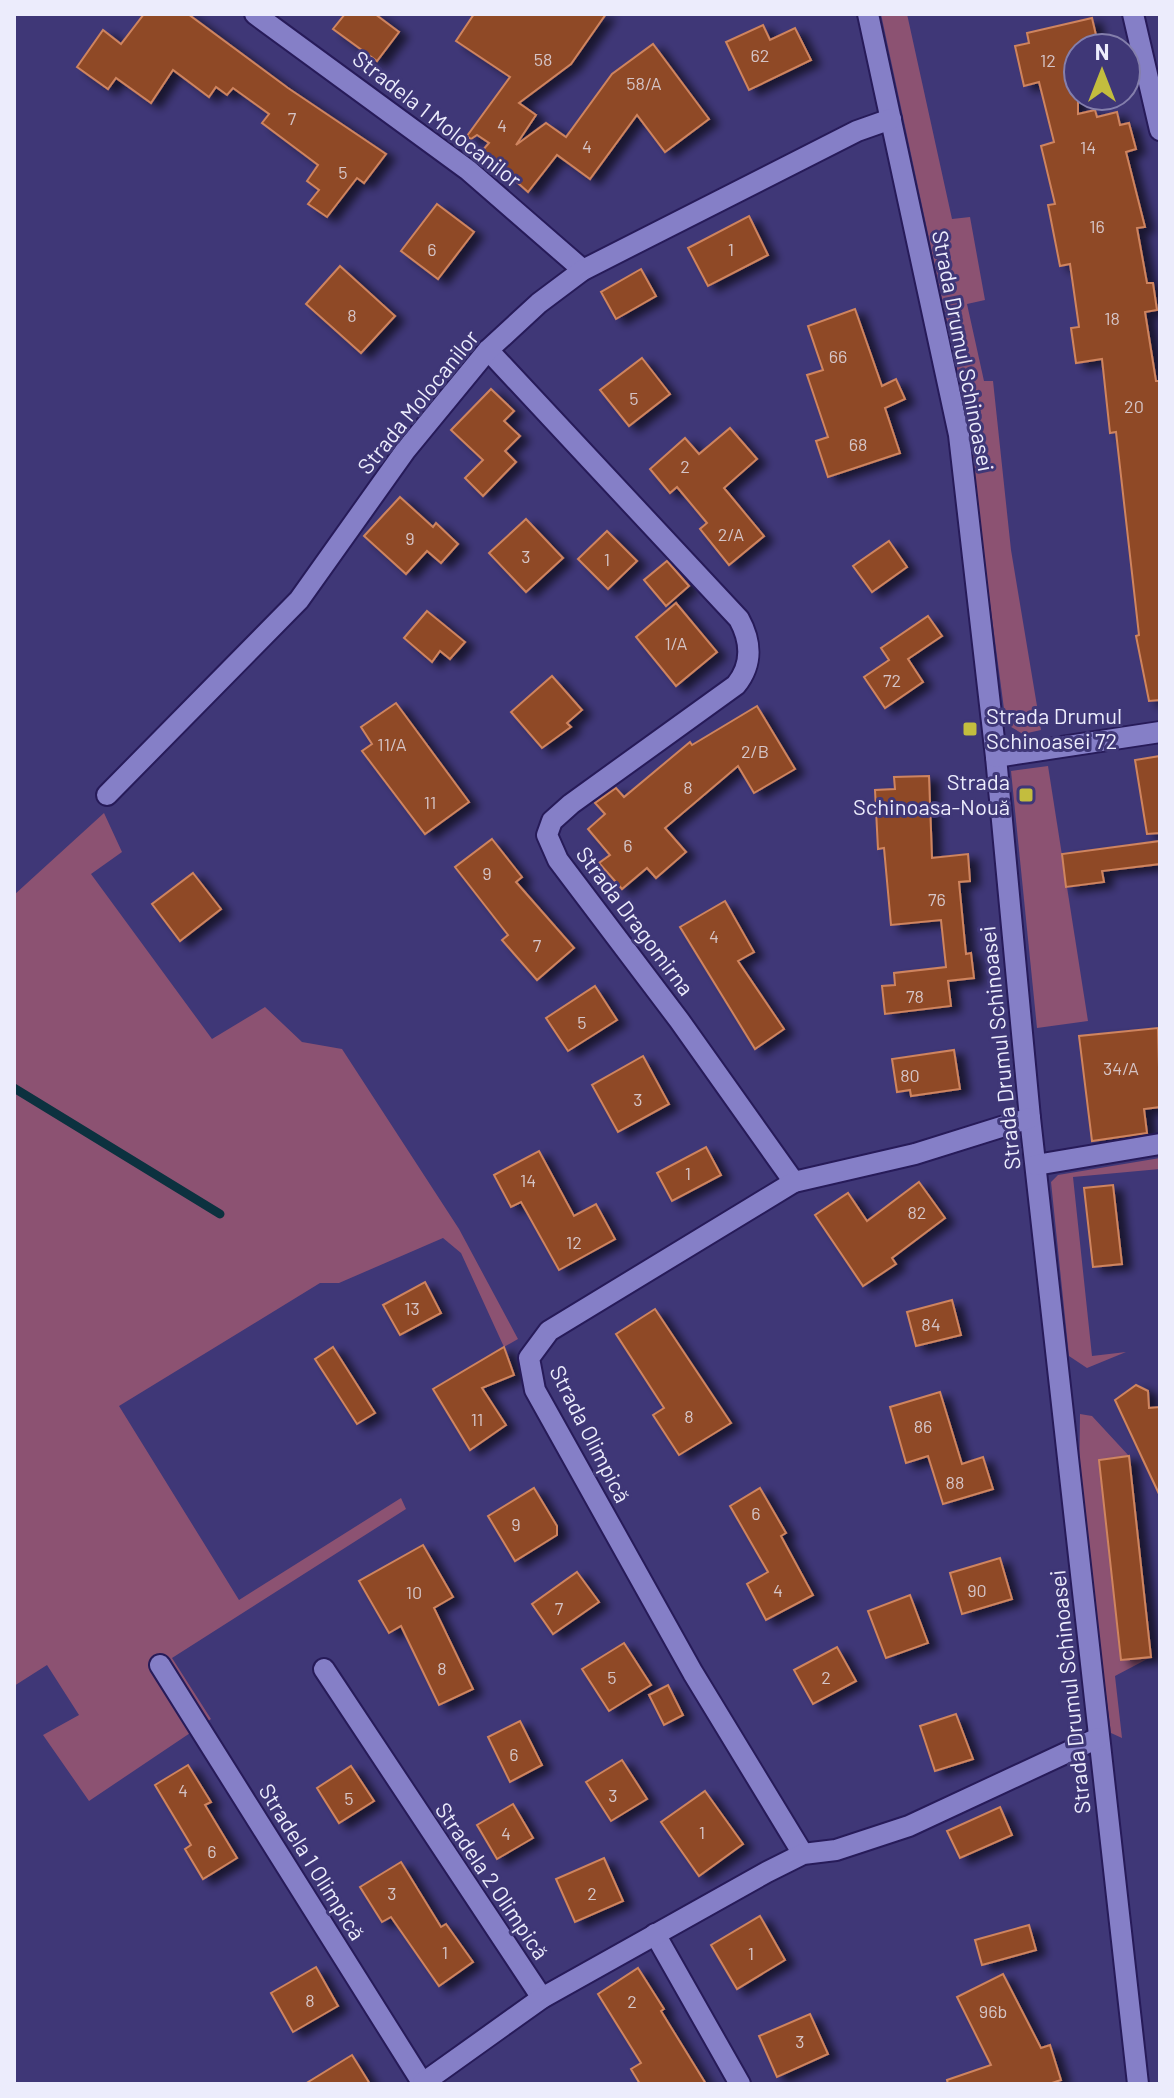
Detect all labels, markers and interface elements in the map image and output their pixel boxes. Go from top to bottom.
north arrow [1062,32,1142,112]
text: N [1095,38,1109,64]
street label: Stradela 1 Molocanilor [348,44,527,192]
house number: 62 [751,44,769,66]
house number: 58 [534,48,552,70]
house number: 12 [1040,49,1056,71]
house number: 58/A [626,72,662,94]
house number: 7 [288,107,297,129]
house number: 4 [497,114,507,136]
house number: 4 [582,135,592,157]
house number: 14 [1080,136,1096,158]
house number: 5 [338,161,348,183]
house number: 16 [1089,215,1105,237]
street label: Strada Drumul Schinoasei [928,228,1000,474]
house number: 6 [427,238,437,260]
house number: 1 [728,238,734,260]
house number: 8 [347,304,357,326]
house number: 18 [1104,307,1120,329]
street label: Strada Molocanilor [351,324,483,479]
house number: 66 [829,345,847,367]
house number: 5 [629,387,639,409]
house number: 20 [1124,395,1144,417]
house number: 68 [849,433,867,455]
house number: 2 [680,455,690,477]
house number: 2/A [718,523,744,545]
house number: 9 [405,527,415,549]
house number: 3 [521,545,531,567]
house number: 1 [604,548,610,570]
house number: 1/A [665,632,688,654]
house number: 72 [883,669,901,691]
place label: Strada Drumul Schinoasei 72 [986,702,1122,753]
marker: Strada Drumul Schinoasei 72 [961,720,979,738]
house number: 11/A [377,733,407,755]
house number: 2/B [741,740,769,762]
place label: Strada Schinoasa-Nouă [853,768,1010,819]
house number: 8 [683,776,693,798]
marker: Strada Schinoasa-Nouă [1017,786,1035,804]
house number: 11 [424,791,436,813]
house number: 6 [623,834,633,856]
street label: Strada Dragomirna [571,841,700,1000]
house number: 9 [482,862,492,884]
house number: 76 [928,888,946,910]
house number: 4 [709,925,719,947]
street label: Strada Drumul Schinoasei [973,925,1025,1171]
house number: 7 [533,934,542,956]
house number: 78 [906,985,924,1007]
house number: 5 [577,1011,587,1033]
house number: 34/A [1103,1057,1139,1079]
house number: 80 [900,1064,920,1086]
house number: 3 [633,1088,643,1110]
house number: 1 [685,1162,691,1184]
house number: 14 [520,1169,536,1191]
house number: 82 [907,1201,927,1223]
house number: 12 [566,1231,582,1253]
house number: 13 [404,1297,420,1319]
house number: 84 [921,1313,941,1335]
street label: Strada Olimpică [545,1361,637,1507]
house number: 8 [684,1405,694,1427]
house number: 11 [471,1408,483,1430]
house number: 86 [914,1415,932,1437]
house number: 88 [946,1471,964,1493]
house number: 6 [751,1502,761,1524]
house number: 9 [511,1513,521,1535]
street label: Strada Drumul Schinoasei [1043,1569,1095,1815]
house number: 4 [773,1579,783,1601]
house number: 90 [967,1579,987,1601]
house number: 10 [406,1581,422,1603]
house number: 7 [555,1597,564,1619]
house number: 8 [437,1657,447,1679]
house number: 5 [607,1666,617,1688]
house number: 2 [821,1666,831,1688]
house number: 6 [509,1743,519,1765]
street label: Stradela 1 Olimpică [254,1778,371,1945]
house number: 4 [178,1779,188,1801]
house number: 3 [608,1784,618,1806]
house number: 5 [344,1787,354,1809]
street label: Stradela 2 Olimpică [431,1797,555,1964]
house number: 1 [699,1821,705,1843]
house number: 4 [501,1822,511,1844]
house number: 6 [207,1840,217,1862]
house number: 3 [387,1882,397,1904]
house number: 2 [587,1882,597,1904]
house number: 1 [442,1941,448,1963]
house number: 1 [748,1942,754,1964]
house number: 8 [305,1989,315,2011]
house number: 2 [627,1990,637,2012]
house number: 96b [979,2000,1007,2022]
house number: 3 [795,2030,805,2052]

